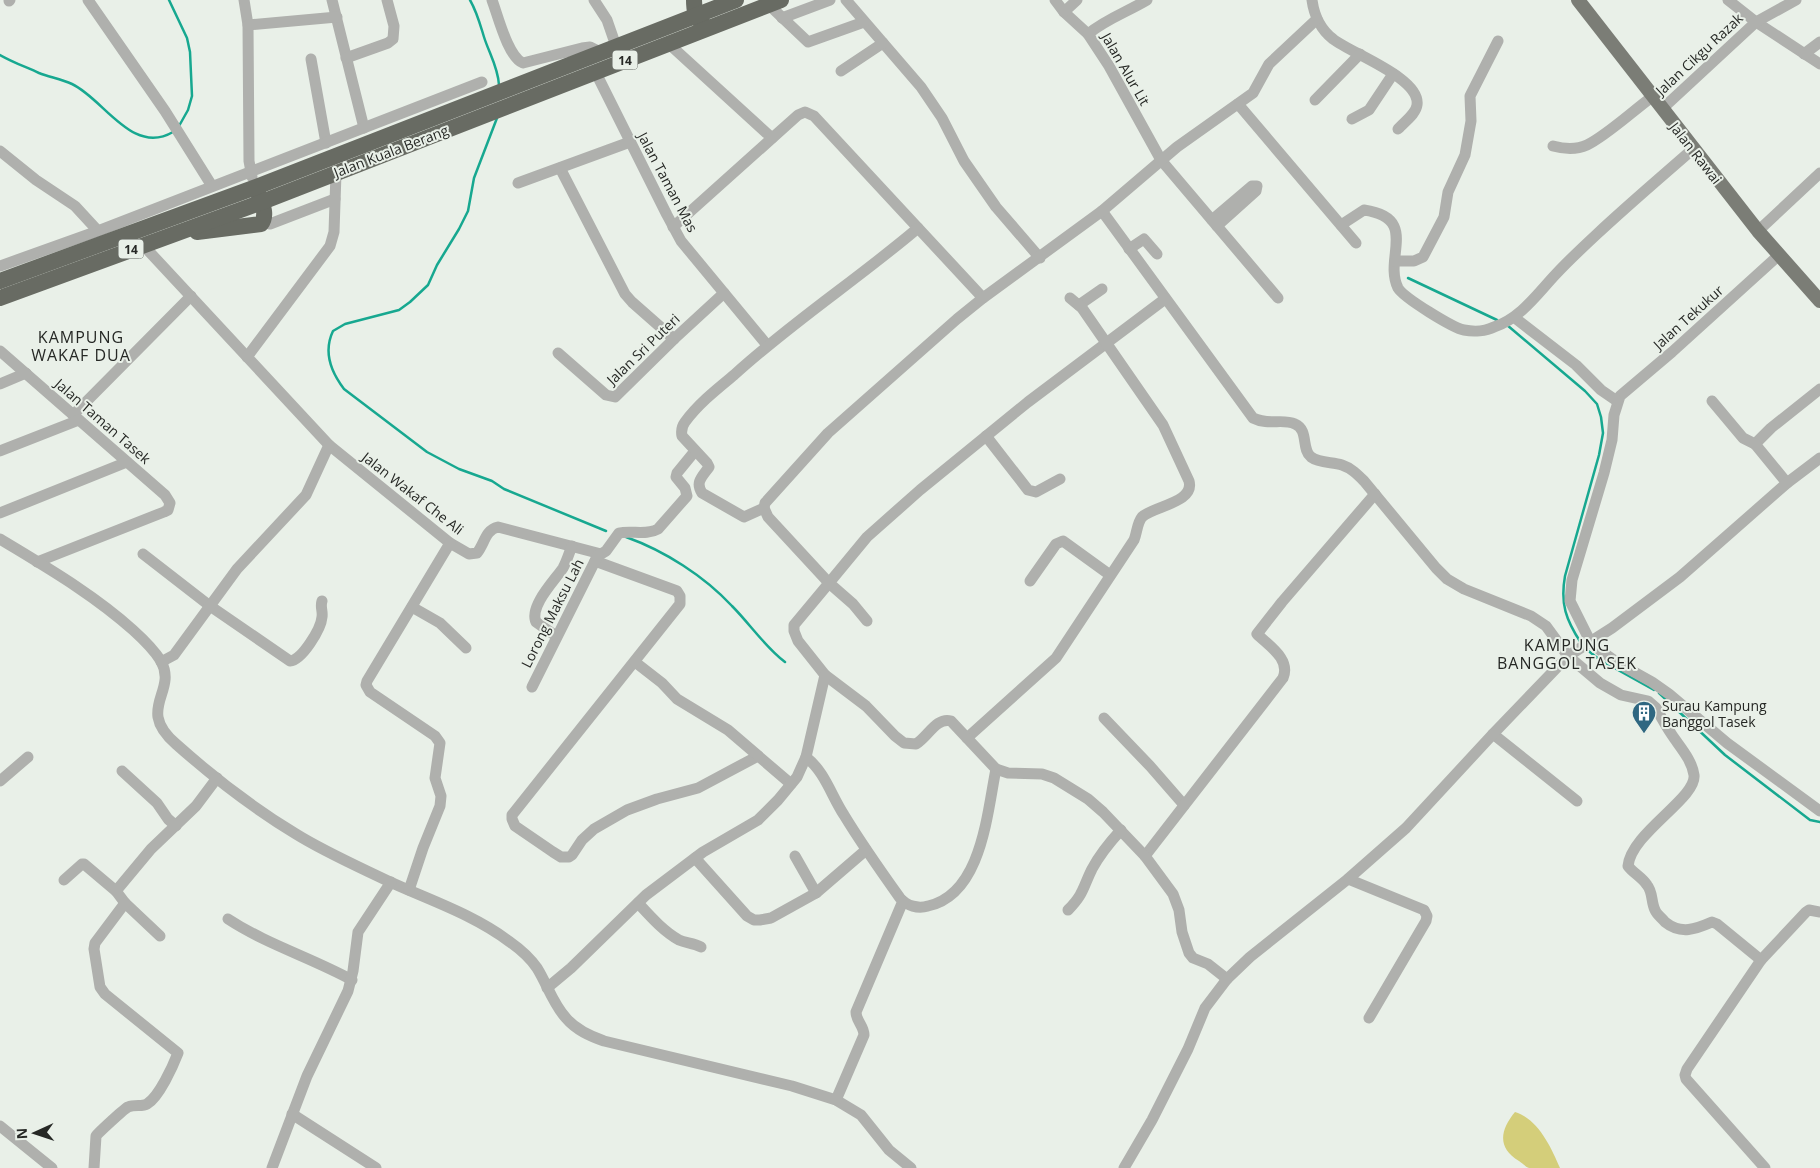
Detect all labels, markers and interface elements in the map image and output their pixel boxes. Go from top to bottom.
street label: Jalan Cikgu Razak [1650,8,1747,101]
street label: Jalan Alur Lit [1096,27,1155,109]
road number: 14 [612,50,638,70]
street label: Jalan Rawai [1665,117,1726,188]
street label: Jalan Kuala Berang [329,120,452,182]
street label: Jalan Taman Mas [633,127,702,236]
road number: 14 [118,240,144,258]
street label: Jalan Tekukur [1647,280,1727,355]
street label: Jalan Sri Puteri [601,309,684,390]
district label: KAMPUNG WAKAF DUA [31,326,131,366]
street label: Jalan Taman Tasek [50,373,155,468]
street label: Jalan Wakaf Che Ali [357,446,468,539]
street label: Lorong Maksu Lah [516,555,588,671]
district label: KAMPUNG BANGGOL TASEK [1497,634,1637,674]
place label: Surau Kampung Banggol Tasek [1662,696,1767,731]
building icon: Surau Kampung Banggol Tasek [1631,700,1657,734]
north arrow [10,1108,60,1158]
text: N [12,1128,31,1140]

